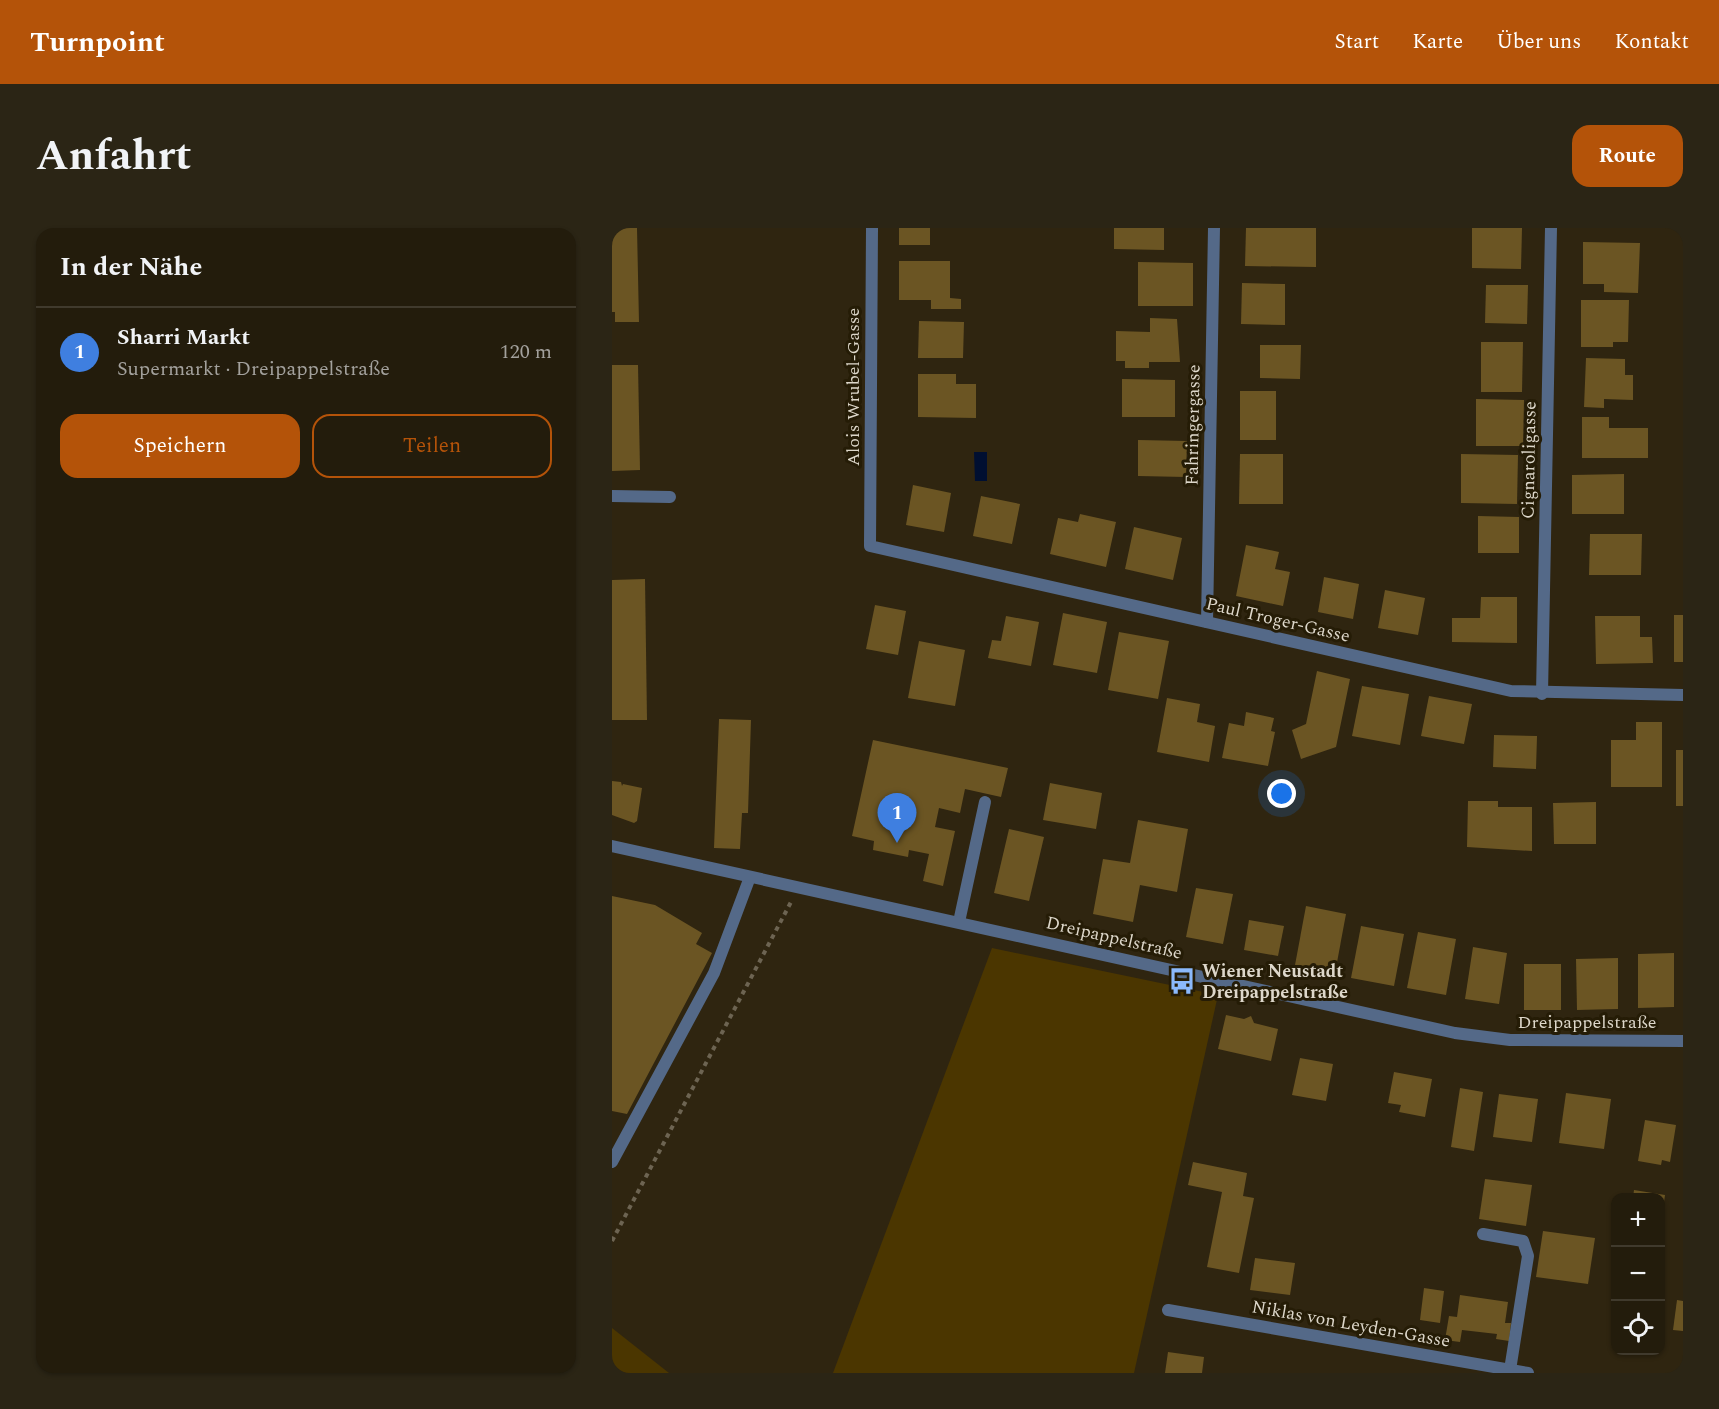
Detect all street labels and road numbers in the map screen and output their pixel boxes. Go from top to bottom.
street label: Alois Wrubel-Gasse [840,308,867,466]
street label: Fahringergasse [1178,364,1208,486]
street label: Cignaroligasse [1514,401,1544,519]
street label: Paul Troger-Gasse [1203,590,1353,650]
street label: Dreipappelstraße [1043,909,1185,967]
street label: Dreipappelstraße [1518,1009,1656,1036]
street label: Niklas von Leyden-Gasse [1250,1293,1452,1355]

